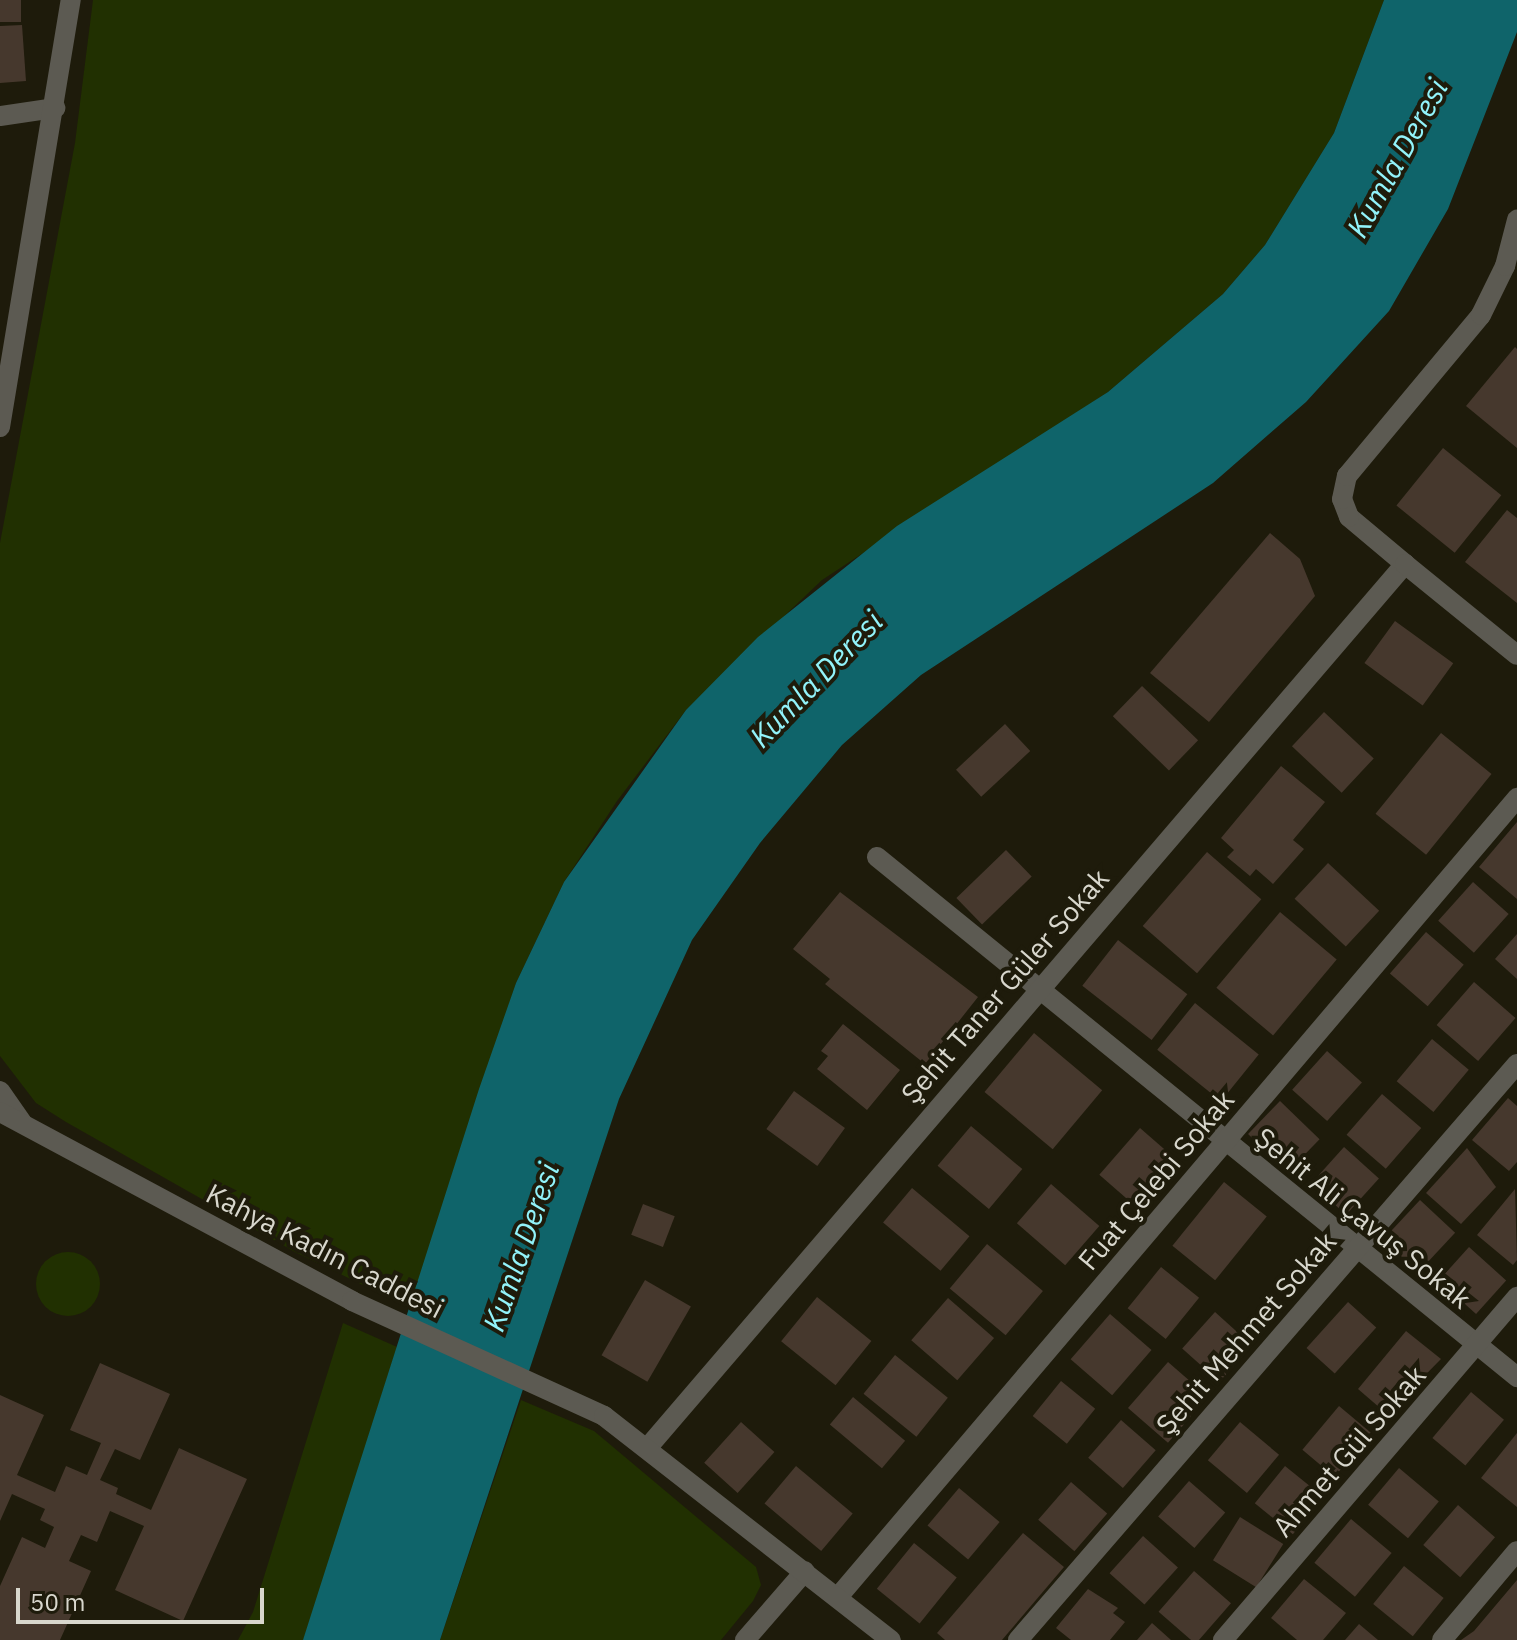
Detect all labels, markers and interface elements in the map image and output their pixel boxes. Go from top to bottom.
water label: Kumla Deresi [1339,73,1455,243]
water label: Kumla Deresi [742,603,890,755]
street label: Şehit Taner Güler Sokak [894,862,1116,1110]
street label: Fuat Çelebi Sokak [1071,1083,1241,1277]
street label: Şehit Ali Çavuş Sokak [1248,1120,1478,1316]
water label: Kumla Deresi [475,1158,567,1336]
street label: Kahya Kadın Caddesi [201,1177,449,1325]
street label: Şehit Mehmet Sokak [1149,1225,1343,1441]
street label: Ahmet Gül Sokak [1265,1358,1433,1544]
scale bar [20,1572,268,1622]
text: 50 m [30,1586,85,1618]

